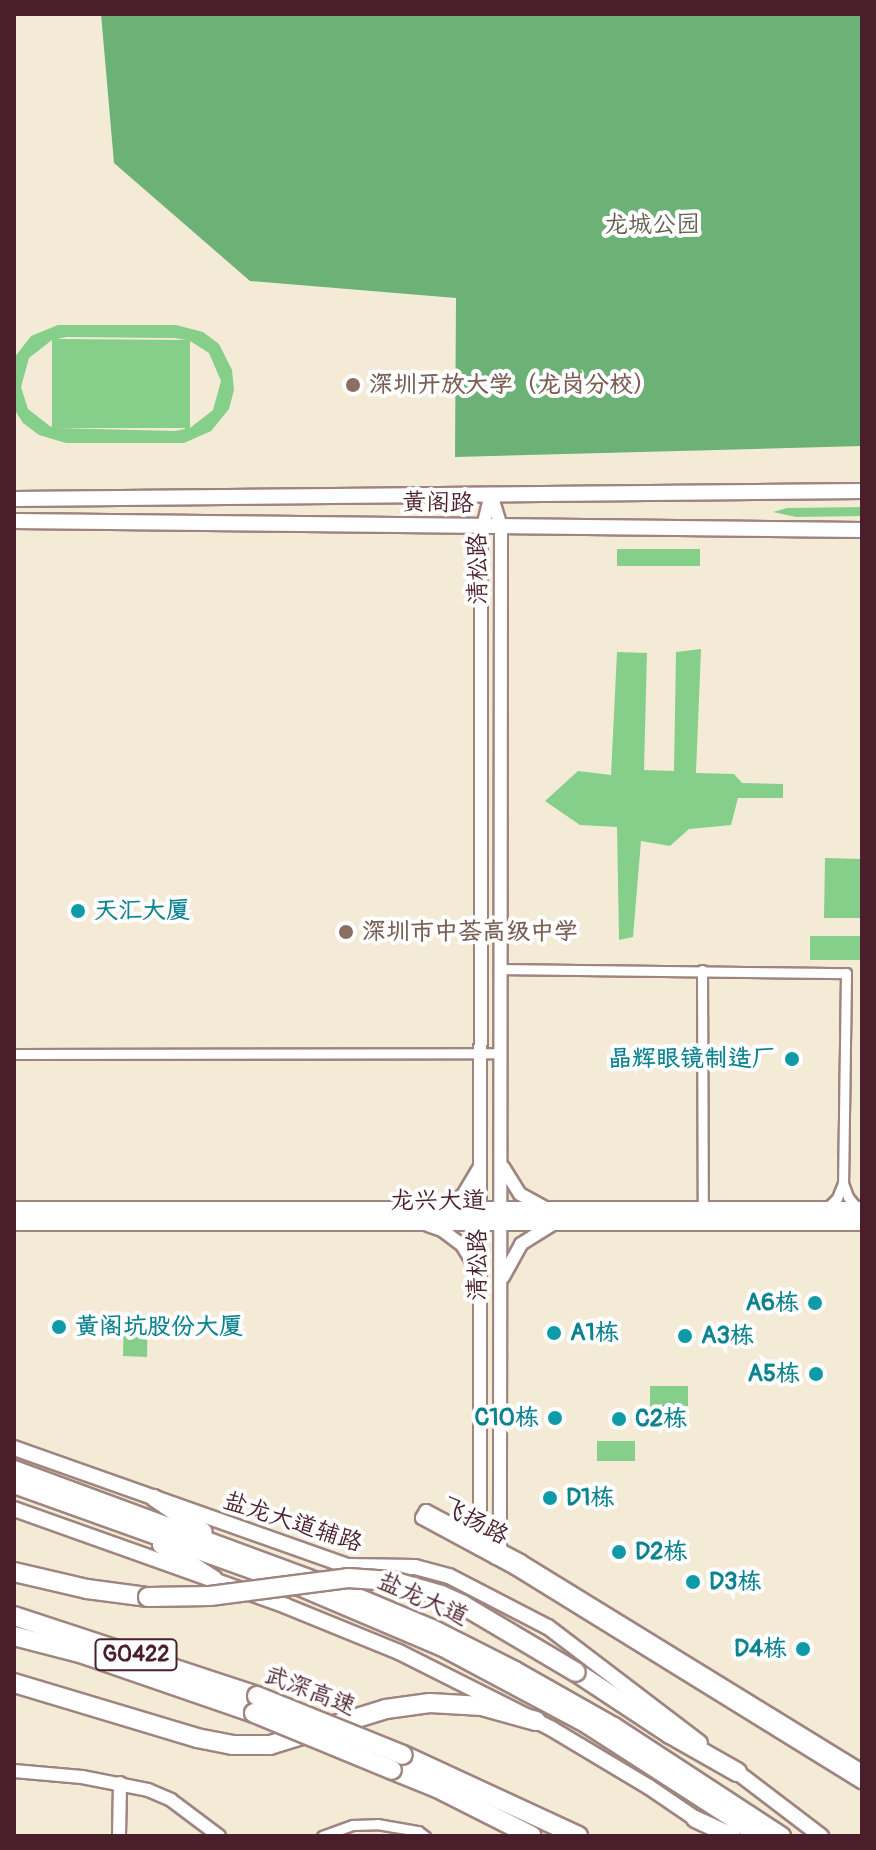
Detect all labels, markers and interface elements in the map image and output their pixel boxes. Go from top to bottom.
park label: 龙城公园 [604,211,700,239]
place label: 深圳开放大学（龙岗分校） [369,371,657,399]
marker: 深圳开放大学（龙岗分校） [344,376,362,394]
street label: 黄阁路 [402,488,474,518]
street label: 清松路 [463,533,493,605]
place label: 天汇大厦 [94,897,190,925]
marker: 天汇大厦 [69,902,87,920]
place label: 深圳市中荟高级中学 [362,918,578,946]
marker: 深圳市中荟高级中学 [337,923,355,941]
place label: 晶辉眼镜制造厂 [608,1045,776,1073]
marker: 晶辉眼镜制造厂 [783,1050,801,1068]
street label: 龙兴大道 [390,1187,486,1215]
street label: 清松路 [464,1229,492,1301]
place label: A6栋 [745,1289,799,1317]
marker: A6栋 [806,1294,824,1312]
place label: 黄阁坑股份大厦 [75,1313,243,1341]
marker: 黄阁坑股份大厦 [50,1318,68,1336]
place label: A1栋 [570,1319,619,1347]
place label: A3栋 [701,1322,754,1350]
marker: A1栋 [545,1324,563,1342]
marker: A3栋 [676,1327,694,1345]
place label: A5栋 [747,1360,800,1388]
marker: A5栋 [807,1365,825,1383]
place label: C10栋 [474,1404,539,1432]
place label: C2栋 [635,1405,687,1433]
marker: C10栋 [546,1409,564,1427]
marker: C2栋 [610,1410,628,1428]
place label: D1栋 [566,1484,614,1512]
street label: 盐龙大道辅路 [220,1486,366,1558]
marker: D1栋 [541,1489,559,1507]
street label: 飞扬路 [437,1491,513,1551]
place label: D2栋 [635,1538,687,1566]
marker: D2栋 [610,1543,628,1561]
street label: 盐龙大道 [373,1566,473,1632]
place label: D3栋 [709,1568,761,1596]
marker: D3栋 [684,1573,702,1591]
place label: D4栋 [734,1635,787,1663]
road number: G0422 [94,1637,178,1673]
marker: D4栋 [794,1640,812,1658]
street label: 武深高速 [260,1660,360,1722]

